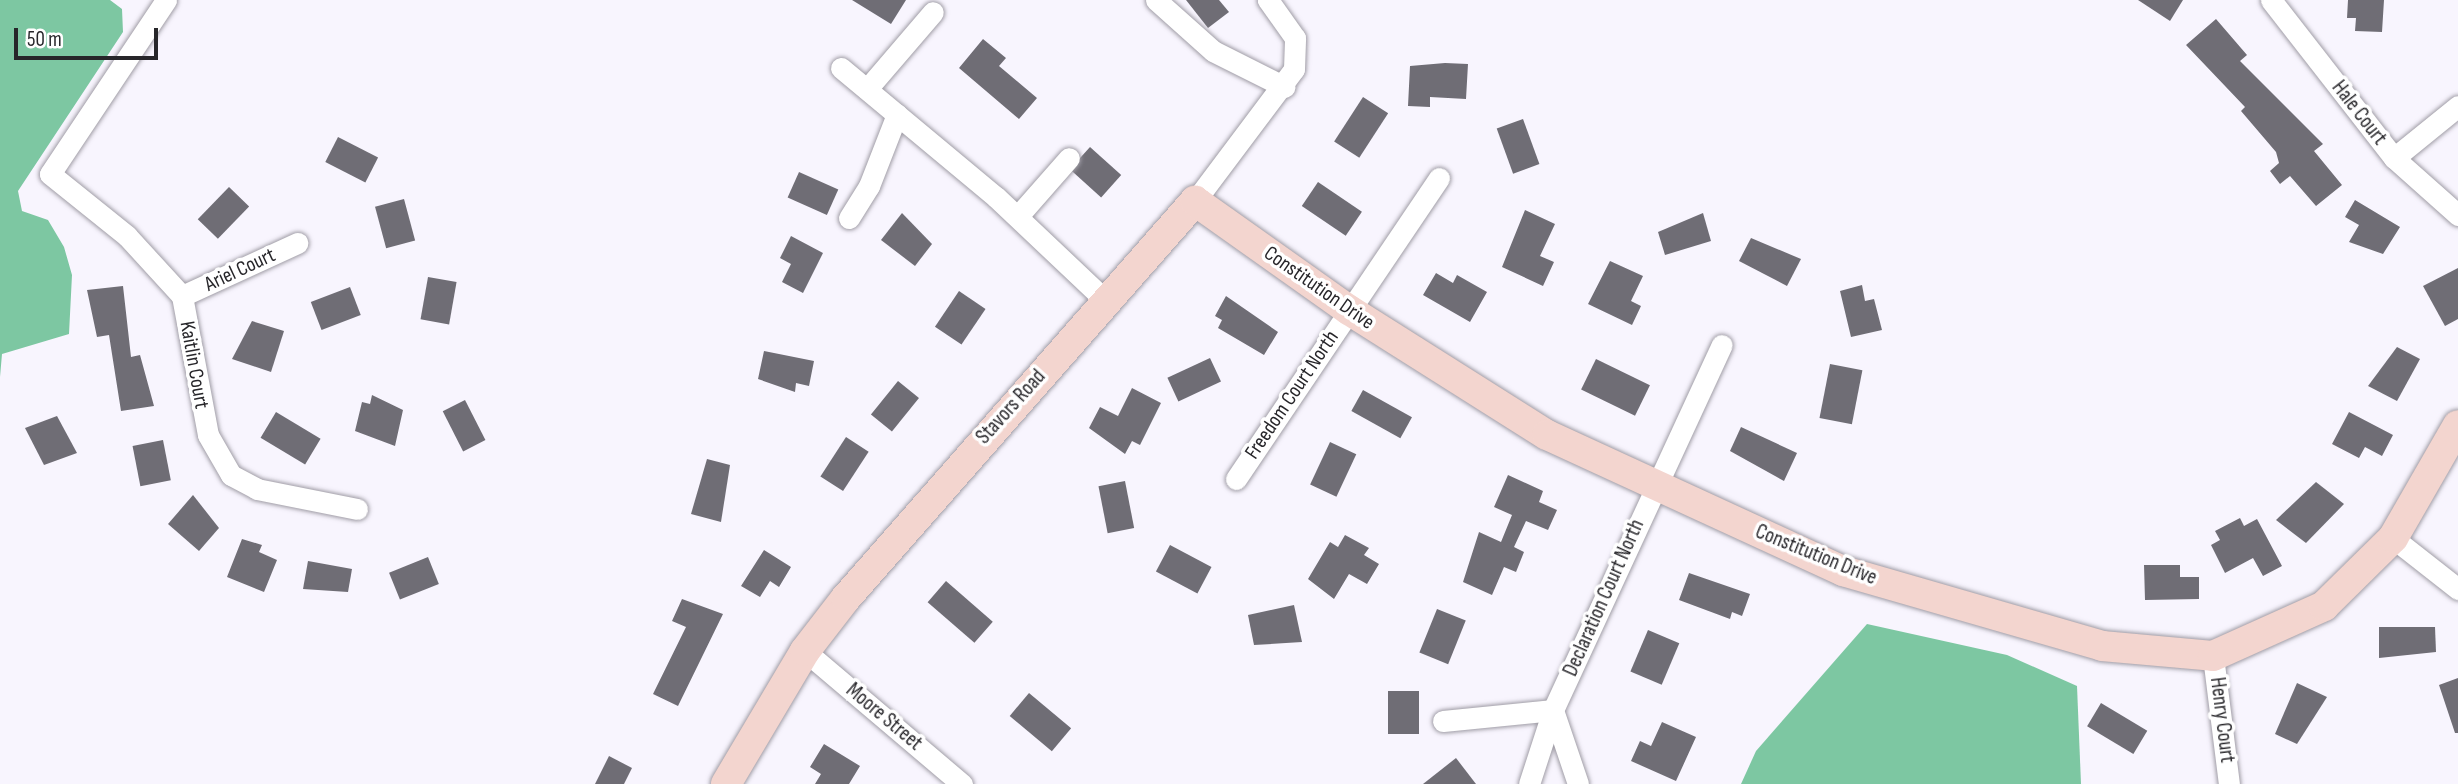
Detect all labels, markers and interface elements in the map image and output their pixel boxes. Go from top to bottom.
scale bar [18,14,161,58]
text: 50 m [27,27,62,52]
street label: Hale Court [2326,76,2392,150]
street label: Constitution Drive [1259,241,1379,335]
street label: Ariel Court [201,243,279,297]
street label: Kaitlin Court [174,319,214,411]
street label: Freedom Court North [1240,326,1344,464]
street label: Stavors Road [971,365,1051,449]
street label: Declaration Court North [1558,516,1650,680]
street label: Constitution Drive [1752,519,1880,591]
street label: Henry Court [2204,676,2240,764]
street label: Moore Street [841,678,927,756]

